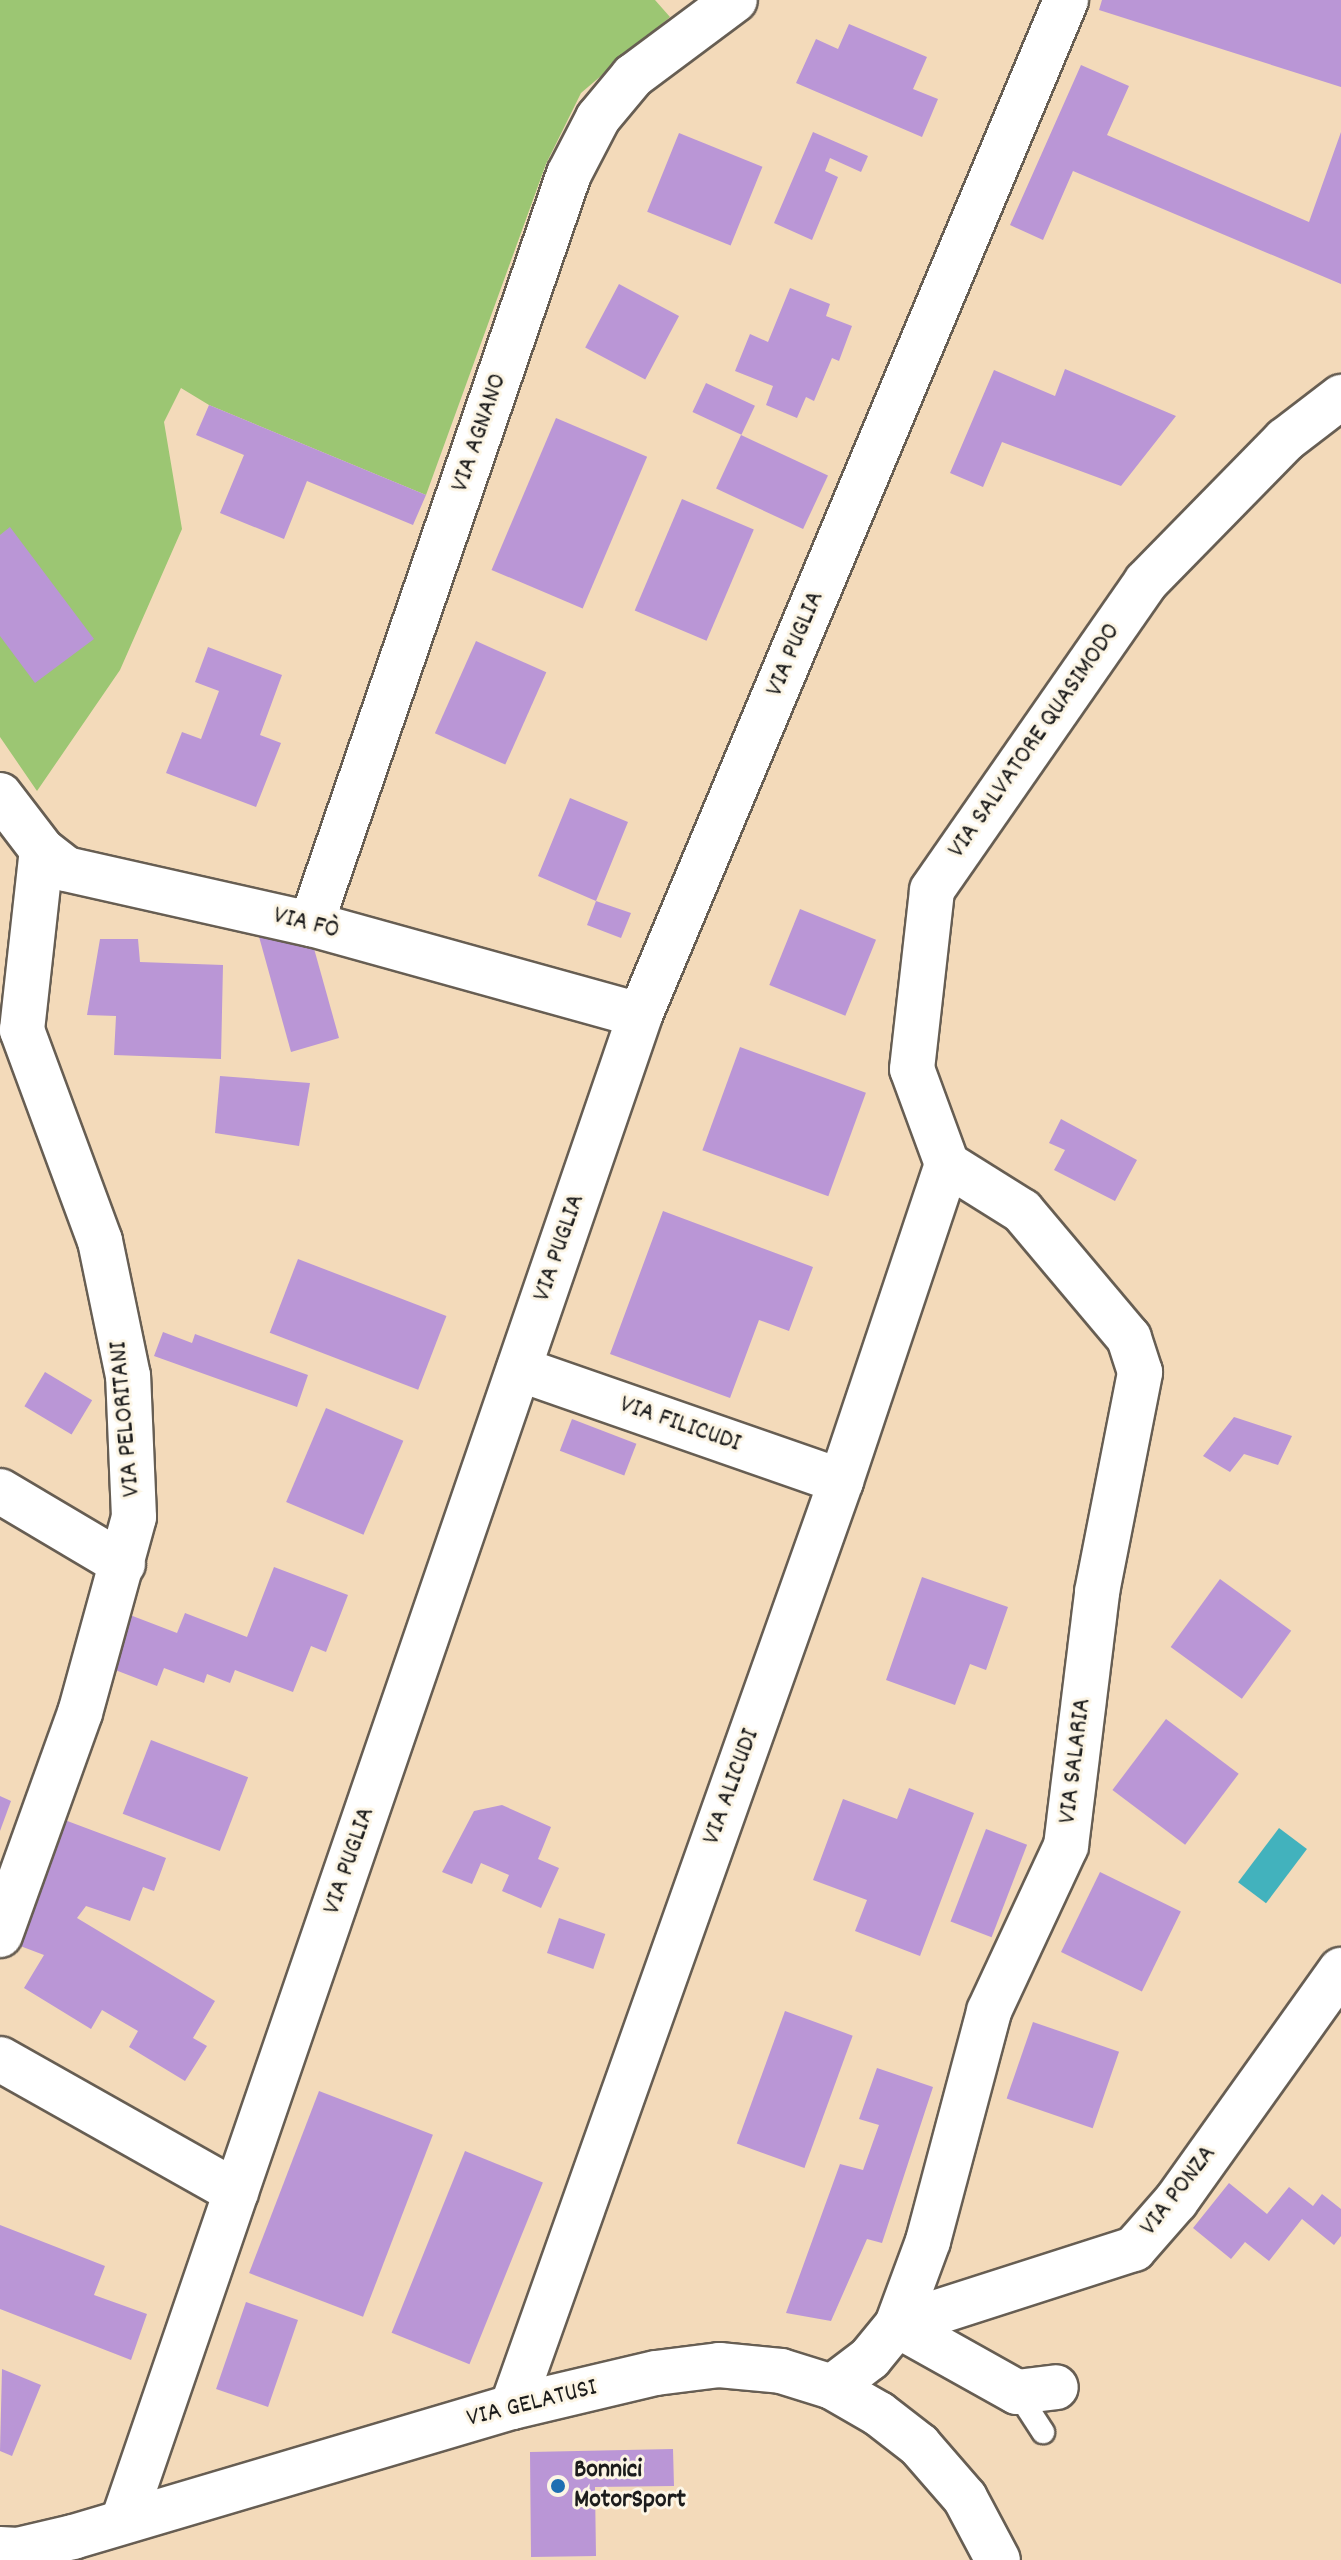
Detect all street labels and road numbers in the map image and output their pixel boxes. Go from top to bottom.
street label: VIA AGNANO [445,370,515,496]
street label: VIA PUGLIA [760,587,832,701]
street label: VIA SALVATORE QUASIMODO [942,618,1128,864]
street label: VIA FÒ [270,901,342,947]
street label: VIA PUGLIA [527,1190,593,1306]
street label: VIA PELORITANI [104,1340,148,1498]
street label: VIA FILICUDI [615,1390,745,1460]
street label: VIA SALARIA [1053,1697,1099,1825]
street label: VIA ALICUDI [697,1725,767,1849]
street label: VIA PUGLIA [317,1803,383,1919]
street label: VIA PONZA [1134,2140,1224,2242]
street label: VIA GELATUSI [464,2373,600,2435]

